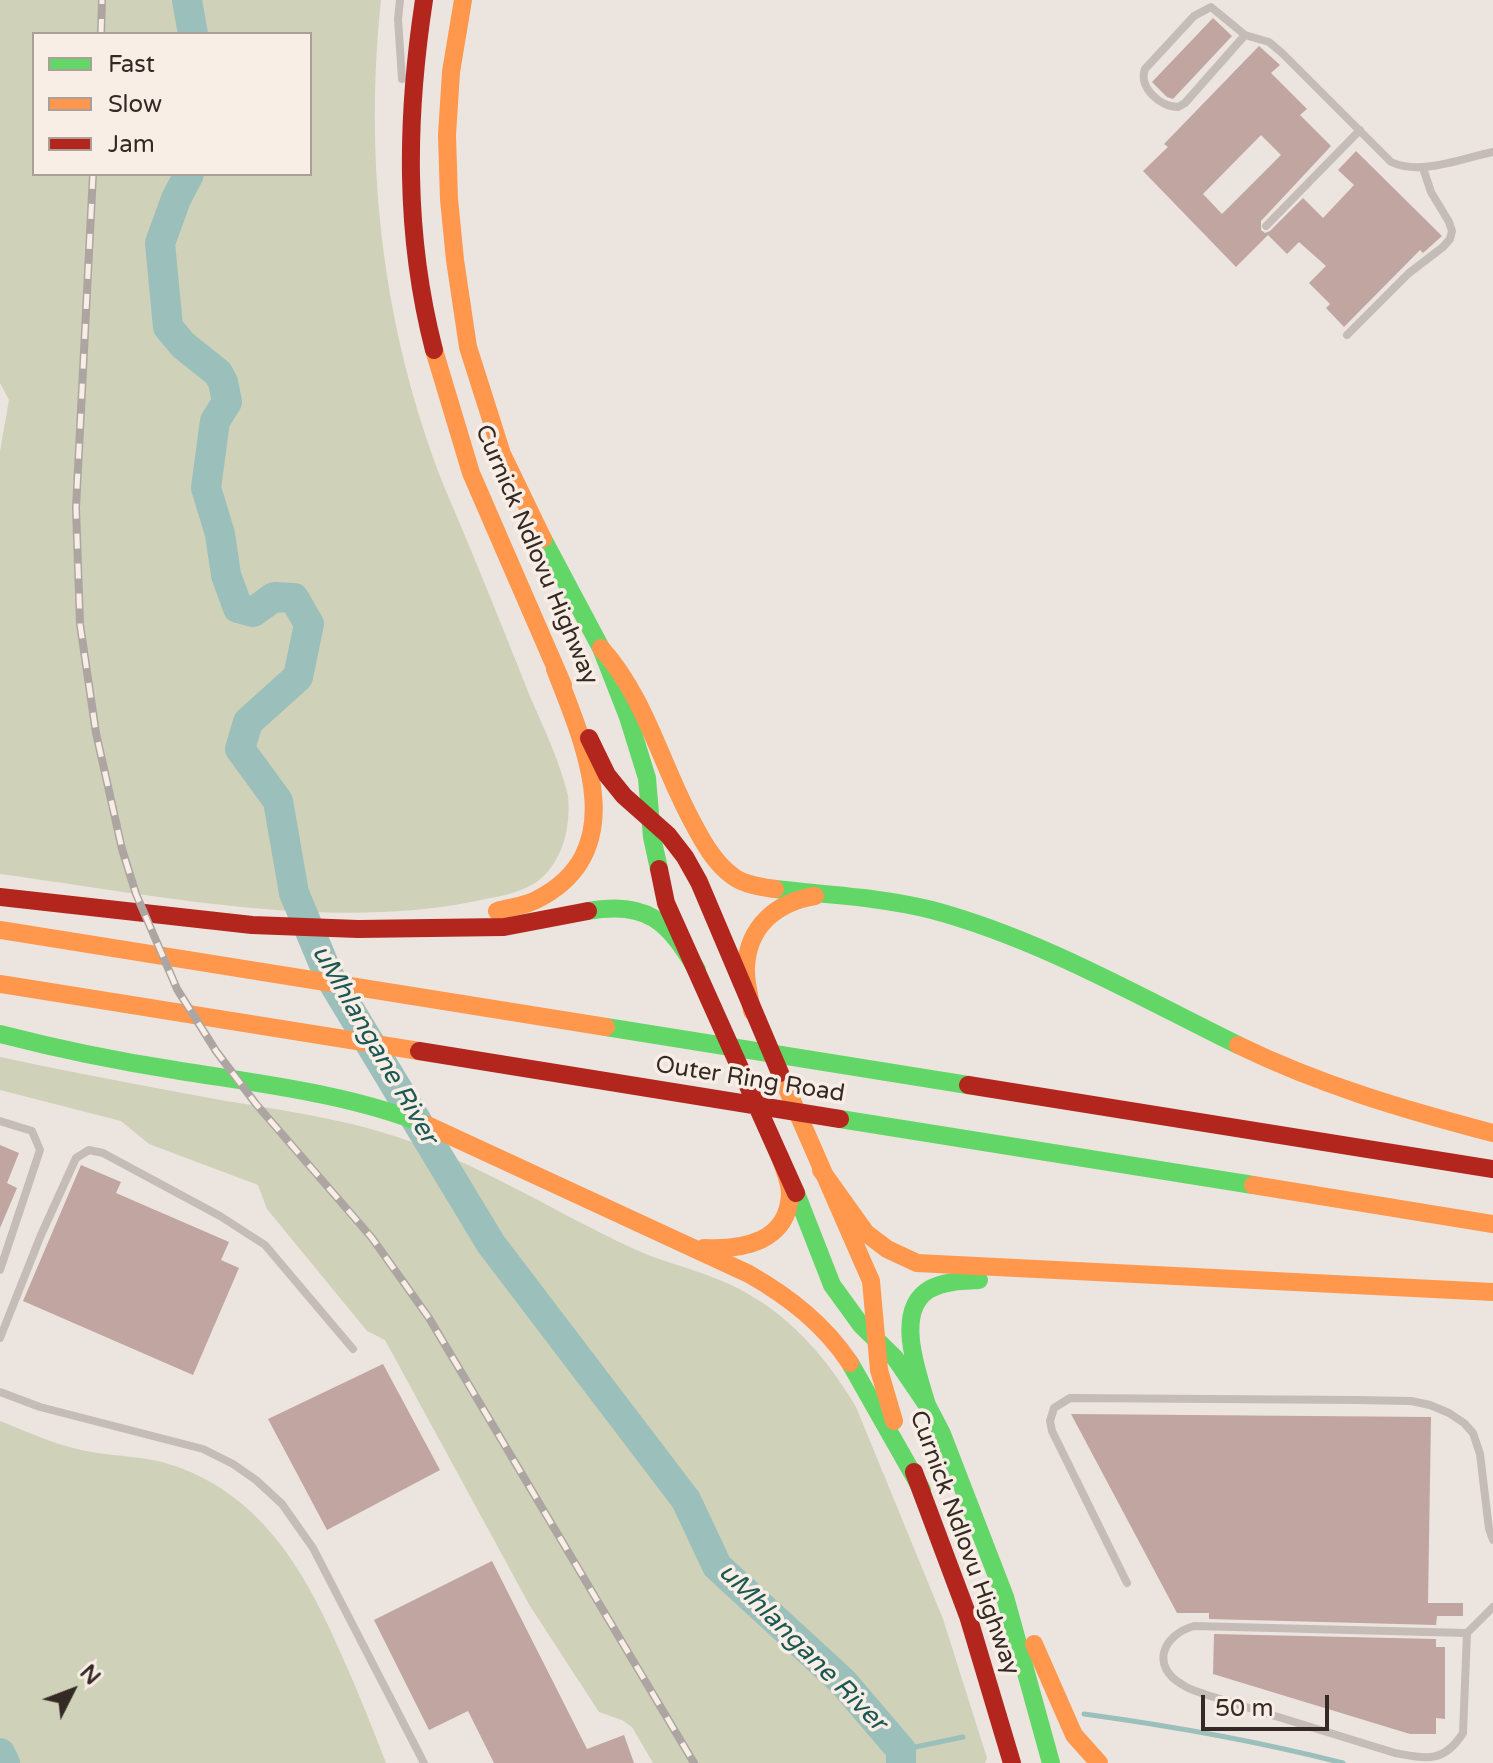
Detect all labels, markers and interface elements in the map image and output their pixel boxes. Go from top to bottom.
legend [32,32,312,176]
text: Fast [108,50,155,79]
text: Slow [108,90,162,119]
text: Jam [108,130,155,159]
street label: Curnick Ndlovu Highway [468,421,604,689]
water label: uMhlangane River [304,940,444,1150]
street label: Outer Ring Road [653,1051,847,1109]
street label: Curnick Ndlovu Highway [903,1407,1025,1679]
water label: uMhlangane River [712,1558,892,1738]
north arrow [32,1651,112,1731]
text: N [74,1660,105,1690]
scale bar [1205,1679,1333,1729]
text: 50 m [1215,1694,1273,1723]

